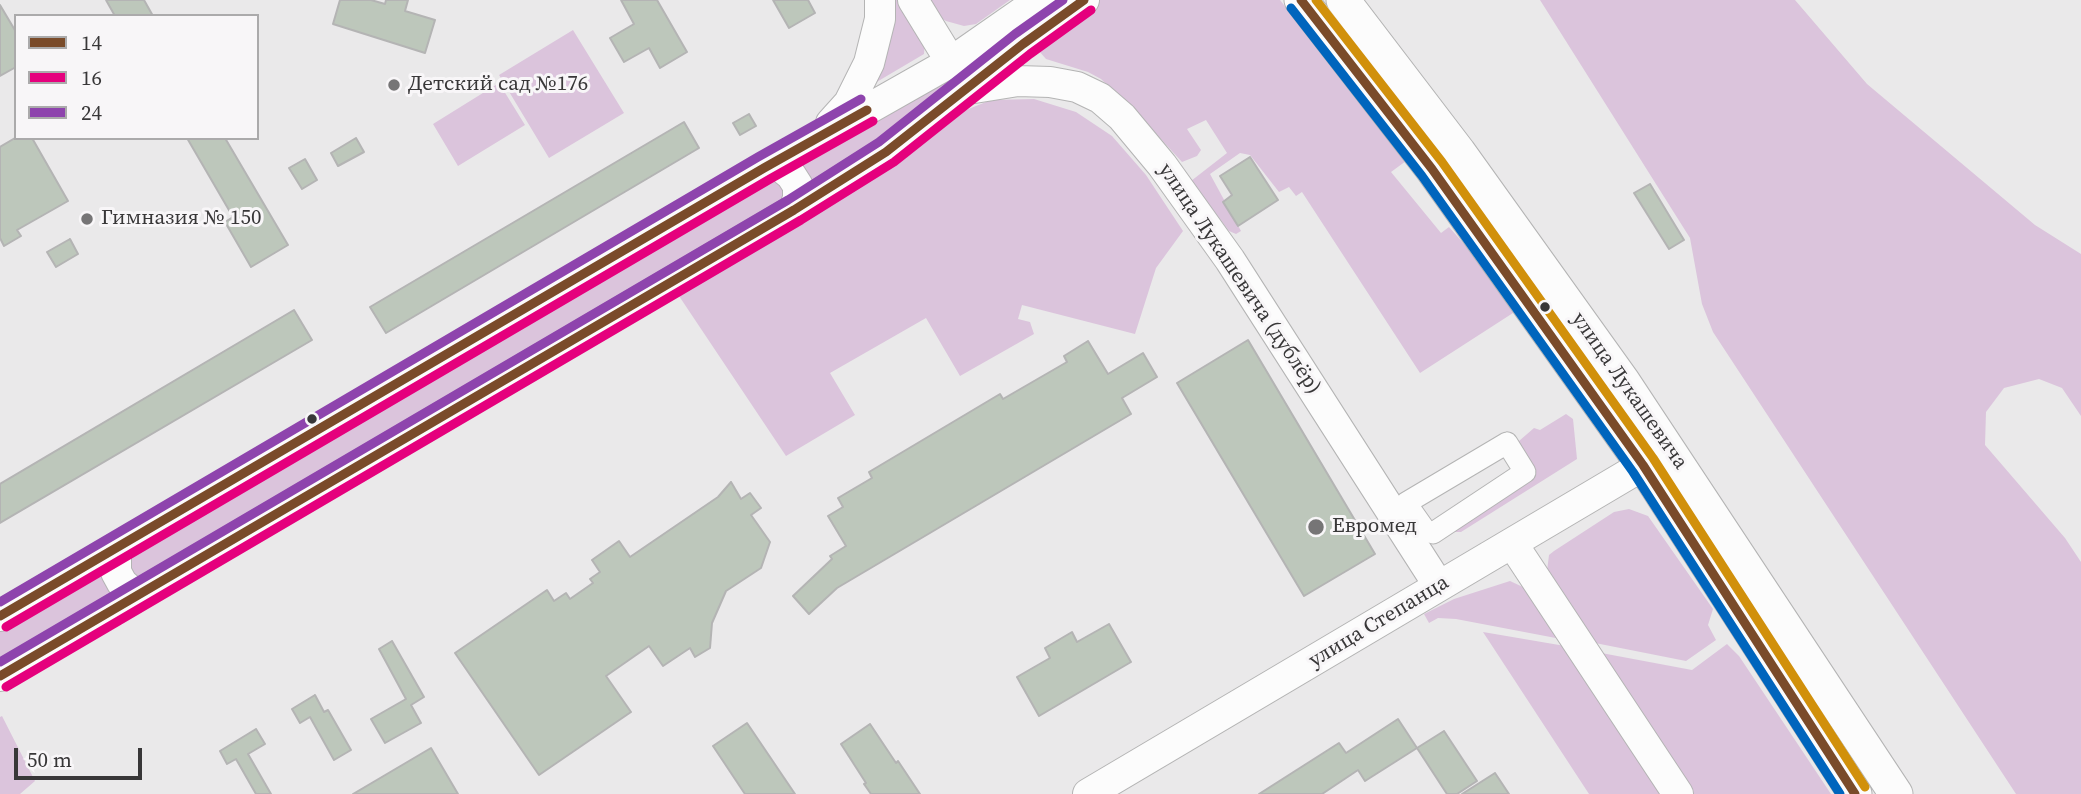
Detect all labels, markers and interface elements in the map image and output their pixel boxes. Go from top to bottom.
legend [14,14,259,140]
text: 14 [81,28,102,57]
text: 16 [81,63,102,92]
place label: Детский сад №176 [408,72,588,98]
marker: Детский сад №176 [386,77,402,93]
text: 24 [81,98,102,127]
street label: улица Лукашевича (дублёр) [1152,159,1326,399]
place label: Гимназия № 150 [101,206,261,232]
marker: Гимназия № 150 [79,211,95,227]
unlabelled marker [1538,300,1552,314]
street label: улица Лукашевича [1565,308,1693,474]
unlabelled marker [305,412,319,426]
place label: Евромед [1332,514,1417,540]
marker: Евромед [1306,517,1326,537]
street label: улица Степанца [1304,570,1454,674]
scale bar [18,734,145,778]
text: 50 m [27,745,72,774]

